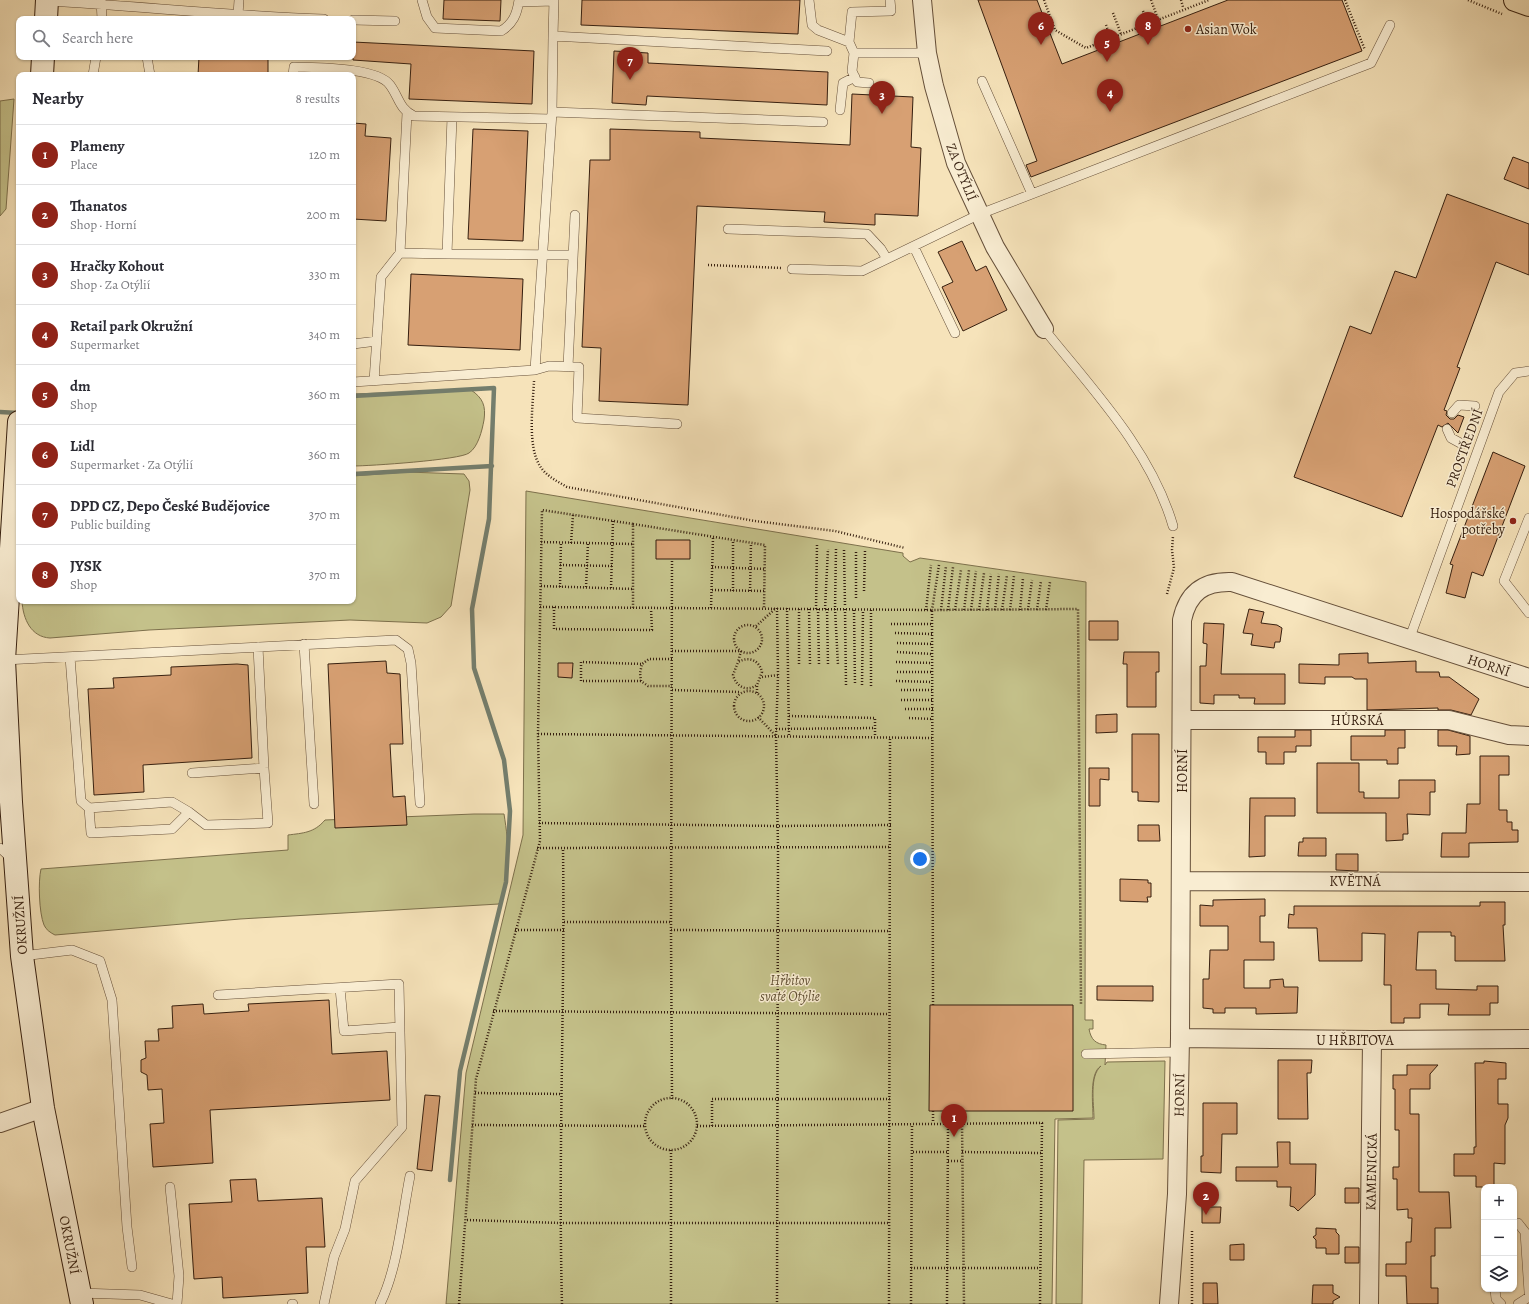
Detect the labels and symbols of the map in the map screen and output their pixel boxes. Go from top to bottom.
pin: 6 [1028,12,1054,45]
pin: 8 [1135,12,1161,45]
place label: Asian Wok [1195,20,1257,39]
marker: Asian Wok [1183,24,1193,34]
pin: 5 [1094,29,1120,62]
pin: 7 [617,47,643,80]
pin: 4 [1097,79,1123,112]
pin: 3 [869,81,895,114]
street label: ZA OTÝLIÍ [941,141,982,204]
street label: PROSTŘEDNÍ [1441,406,1488,490]
place label: Hospodářské potřeby [1430,504,1506,539]
marker: Hospodářské potřeby [1508,516,1518,526]
street label: HORNÍ [1465,650,1513,681]
street label: HŮRSKÁ [1331,711,1384,730]
street label: HORNÍ [1173,749,1192,793]
your location [910,849,930,869]
street label: KVĚTNÁ [1329,872,1381,891]
street label: OKRUŽNÍ [9,895,32,955]
park label: Hřbitov svaté Otýlie [760,971,820,1006]
street label: U HŘBITOVA [1316,1031,1395,1050]
street label: HORNÍ [1170,1073,1189,1117]
pin: 1 [941,1104,967,1137]
street label: KAMENICKÁ [1361,1132,1382,1211]
pin: 2 [1193,1182,1219,1215]
street label: OKRUŽNÍ [55,1214,84,1276]

